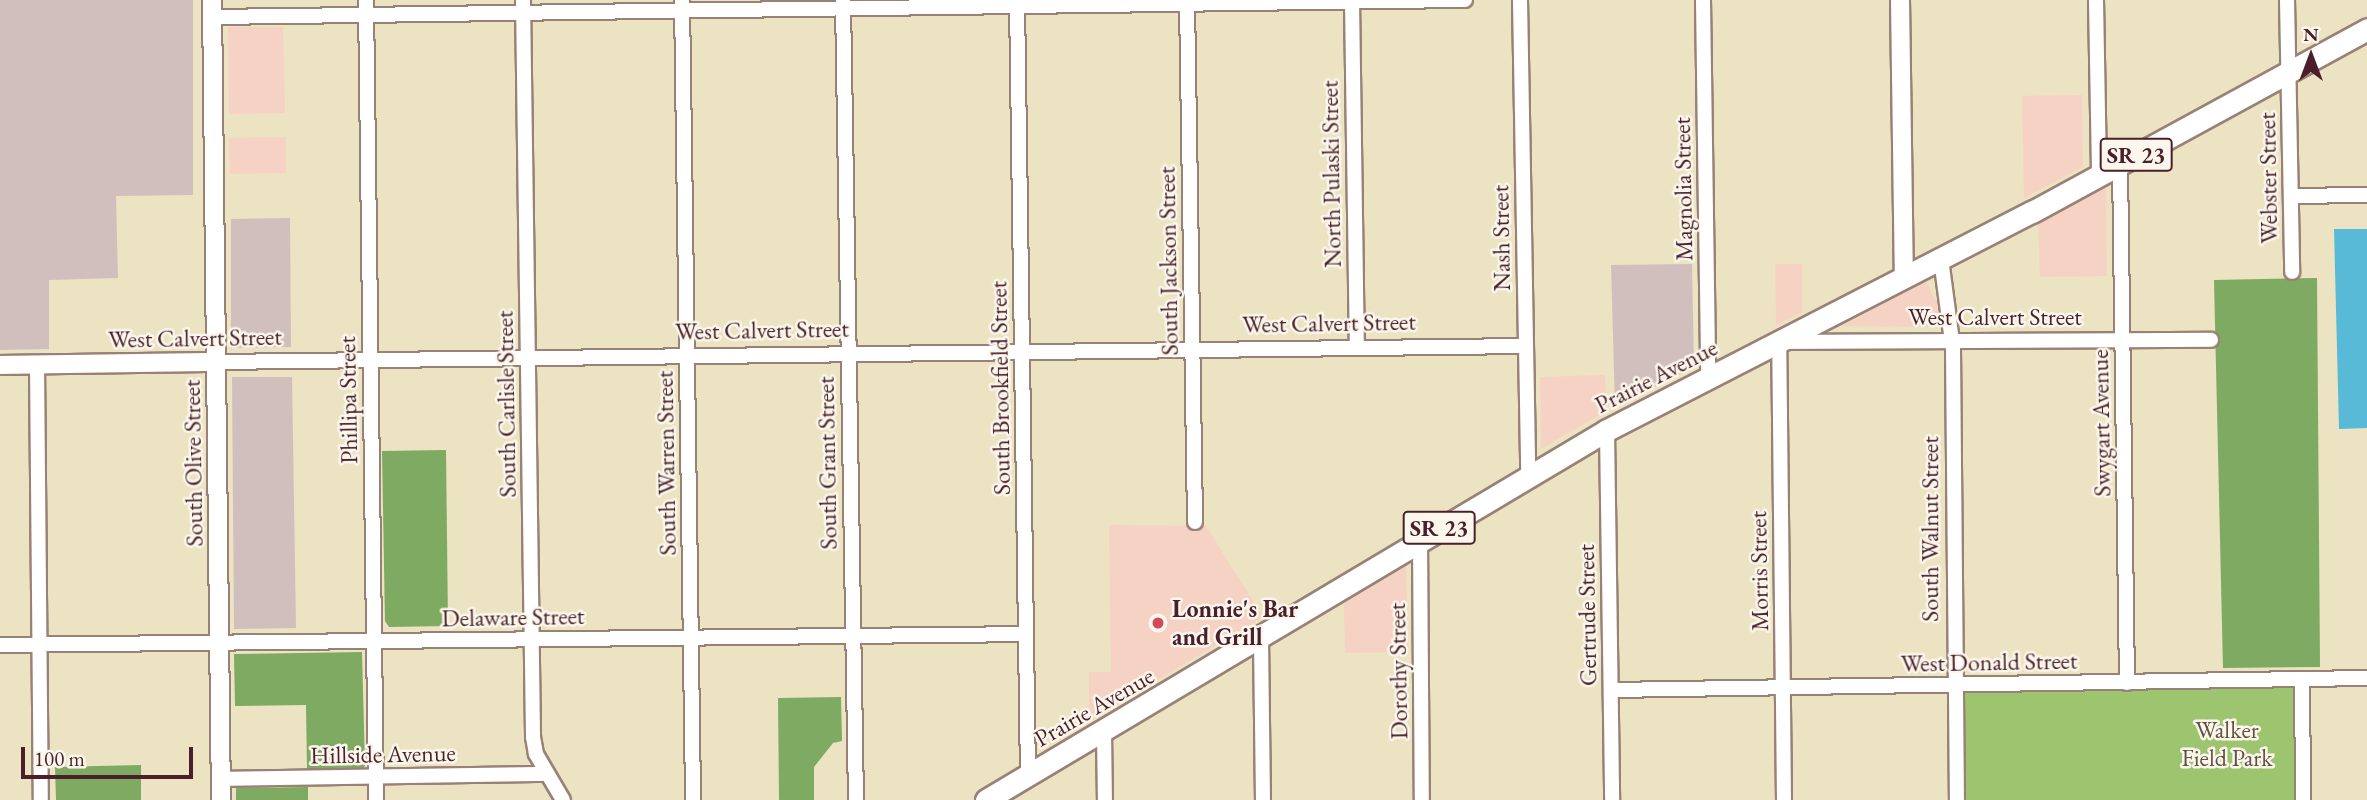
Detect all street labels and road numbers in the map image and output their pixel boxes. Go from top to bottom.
street label: North Pulaski Street [1315,80,1347,268]
street label: Webster Street [2252,112,2284,244]
street label: Magnolia Street [1667,117,1699,261]
road number: SR 23 [2099,136,2173,174]
street label: South Jackson Street [1152,166,1184,356]
street label: Nash Street [1486,185,1516,291]
street label: South Brookfield Street [984,281,1016,495]
street label: West Calvert Street [1908,303,2082,331]
street label: West Calvert Street [1242,307,1416,339]
street label: South Carlisle Street [490,310,522,498]
street label: West Calvert Street [675,314,849,346]
street label: West Calvert Street [108,322,282,354]
street label: Prairie Avenue [1590,333,1722,419]
street label: Phillipa Street [332,336,364,464]
street label: Swygart Avenue [2085,349,2117,497]
street label: South Warren Street [650,370,682,556]
street label: South Grant Street [811,376,843,550]
street label: South Olive Street [177,379,209,547]
street label: South Walnut Street [1916,436,1944,622]
road number: SR 23 [1402,508,1476,548]
street label: Morris Street [1744,511,1774,631]
street label: Gertrude Street [1571,544,1603,686]
street label: Delaware Street [441,601,585,633]
street label: Dorothy Street [1382,602,1414,740]
street label: West Donald Street [1900,646,2078,678]
street label: Prairie Avenue [1029,661,1159,753]
street label: Hillside Avenue [310,738,456,770]

